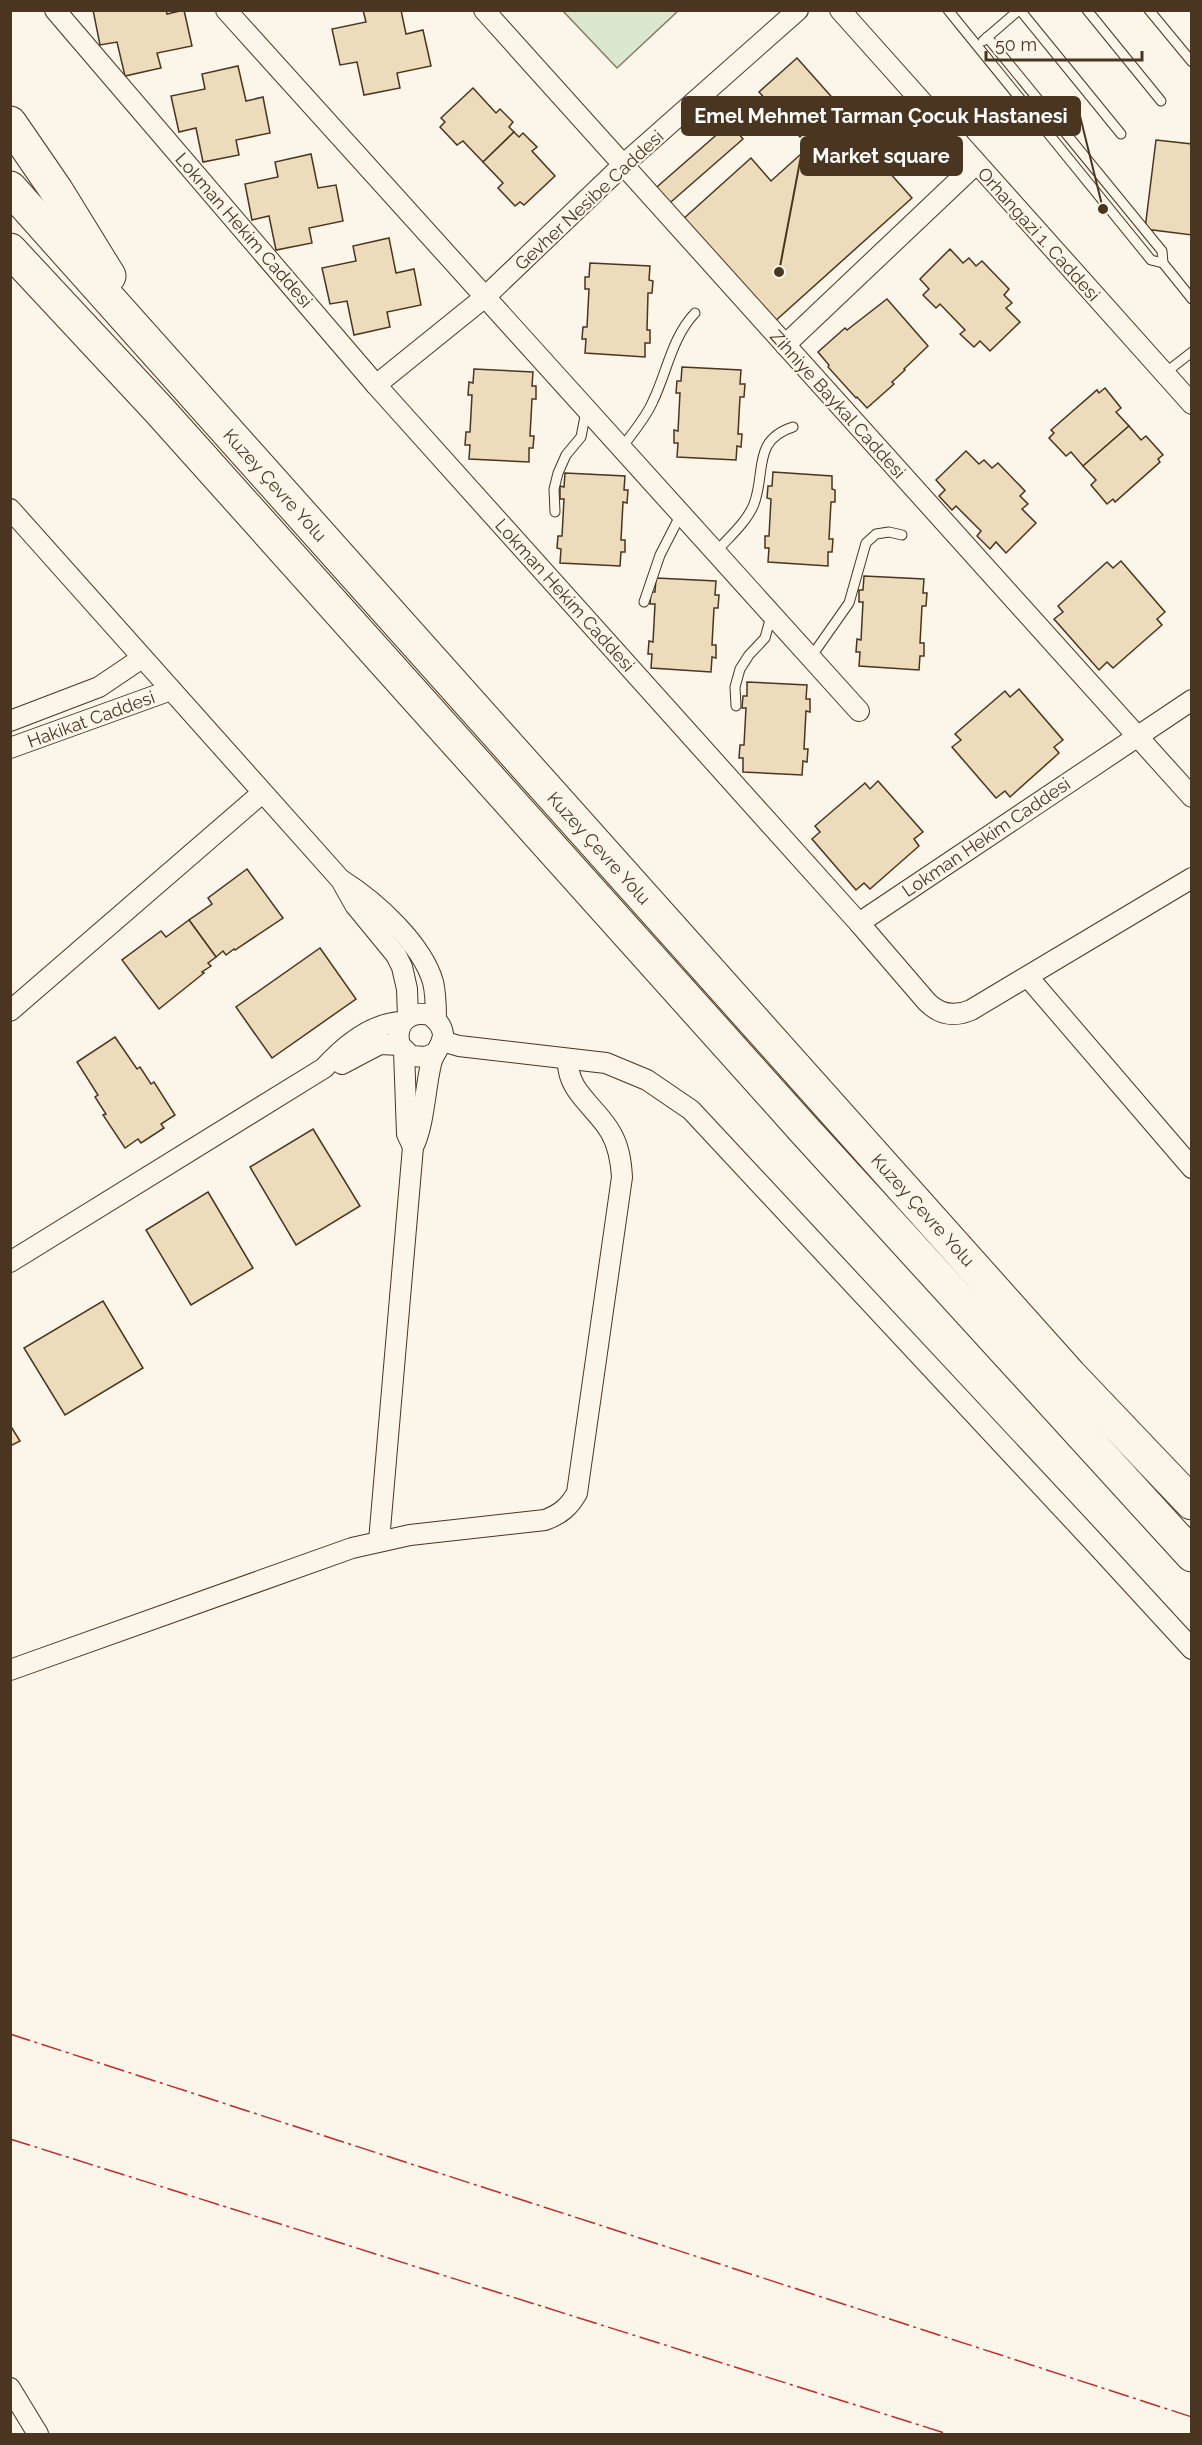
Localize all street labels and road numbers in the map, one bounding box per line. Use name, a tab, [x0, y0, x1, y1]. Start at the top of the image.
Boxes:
street label: Gevher Nesibe Caddesi	[510, 126, 668, 274]
street label: Lokman Hekim Caddesi	[171, 148, 317, 312]
street label: Orhangazi 1. Caddesi	[974, 163, 1104, 305]
street label: Zihniye Baykal Caddesi	[766, 326, 910, 482]
street label: Kuzey Çevre Yolu	[219, 424, 331, 546]
street label: Lokman Hekim Caddesi	[491, 514, 639, 676]
street label: Hakikat Caddesi	[24, 686, 158, 752]
street label: Lokman Hekim Caddesi	[898, 773, 1074, 901]
street label: Kuzey Çevre Yolu	[543, 787, 655, 909]
street label: Kuzey Çevre Yolu	[867, 1149, 979, 1271]

